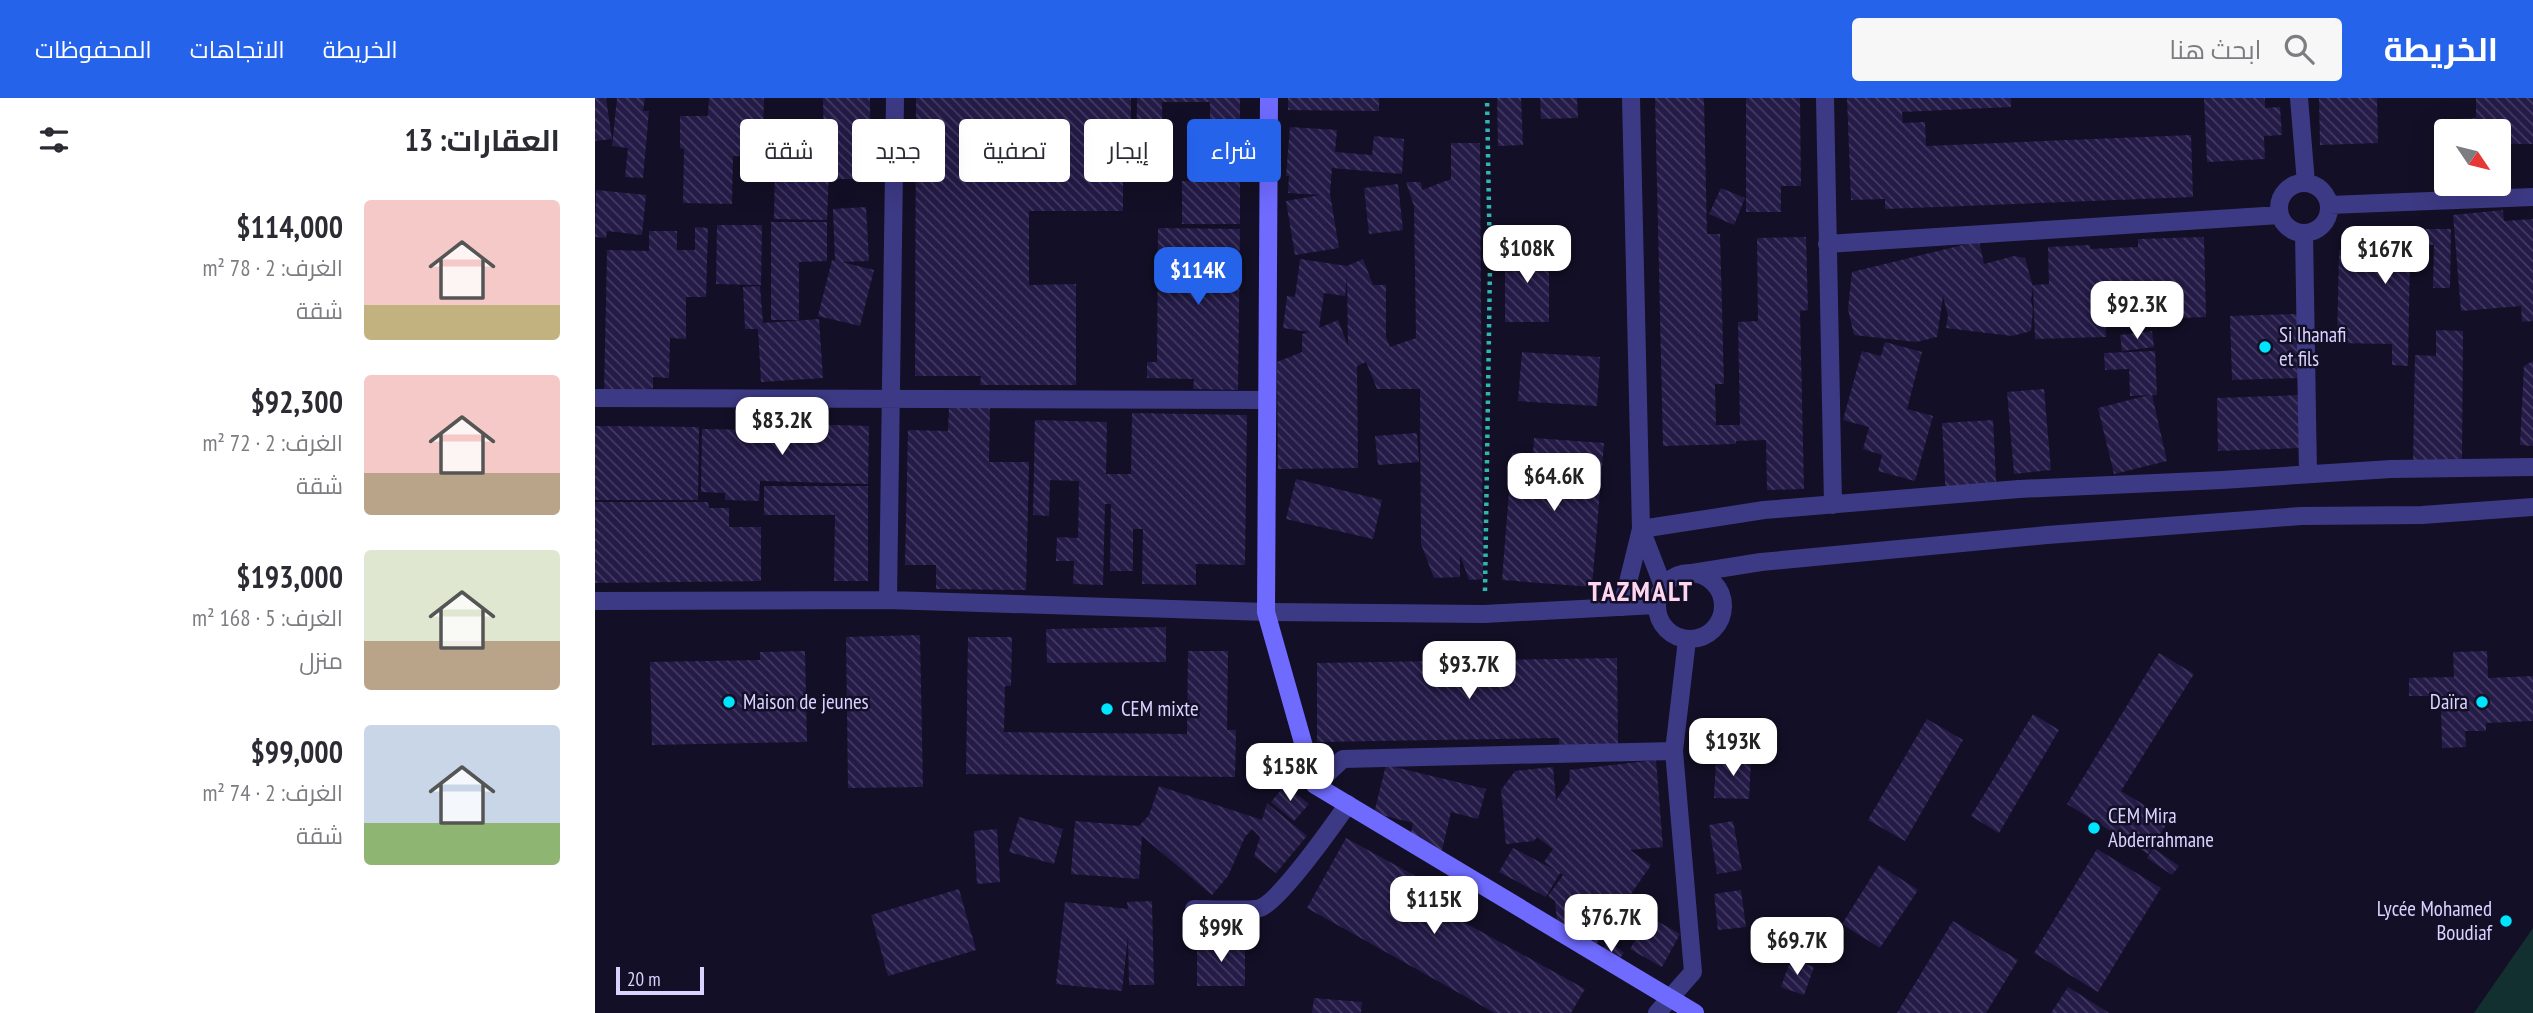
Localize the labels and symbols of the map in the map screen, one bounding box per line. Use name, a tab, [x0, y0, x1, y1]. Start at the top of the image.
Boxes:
north arrow	[2434, 119, 2511, 196]
pin: $108K	[1478, 226, 1576, 285]
pin: $167K	[2336, 226, 2434, 286]
pin: $114K	[1149, 248, 1247, 307]
pin: $92.3K	[2080, 282, 2194, 341]
place label: Si lhanafi et fils	[2279, 321, 2346, 372]
marker: Si lhanafi et fils	[2257, 339, 2273, 355]
pin: $83.2K	[725, 398, 839, 457]
pin: $64.6K	[1497, 454, 1611, 513]
district label: TAZMALT	[1588, 572, 1694, 609]
pin: $93.7K	[1412, 642, 1526, 701]
place label: Maison de jeunes	[743, 688, 869, 715]
place label: Daïra	[2430, 688, 2468, 715]
marker: Maison de jeunes	[721, 694, 737, 710]
marker: Daïra	[2474, 694, 2490, 710]
place label: CEM mixte	[1121, 695, 1199, 722]
marker: CEM mixte	[1099, 701, 1115, 717]
pin: $193K	[1684, 718, 1782, 778]
pin: $158K	[1241, 744, 1339, 803]
place label: CEM Mira Abderrahmane	[2108, 802, 2214, 853]
marker: CEM Mira Abderrahmane	[2086, 820, 2102, 836]
pin: $115K	[1385, 876, 1483, 936]
pin: $76.7K	[1554, 894, 1668, 954]
place label: Lycée Mohamed Boudiaf	[2377, 895, 2493, 946]
pin: $99K	[1180, 904, 1262, 964]
marker: Lycée Mohamed Boudiaf	[2498, 913, 2514, 929]
pin: $69.7K	[1740, 918, 1854, 977]
scale bar	[616, 964, 703, 996]

